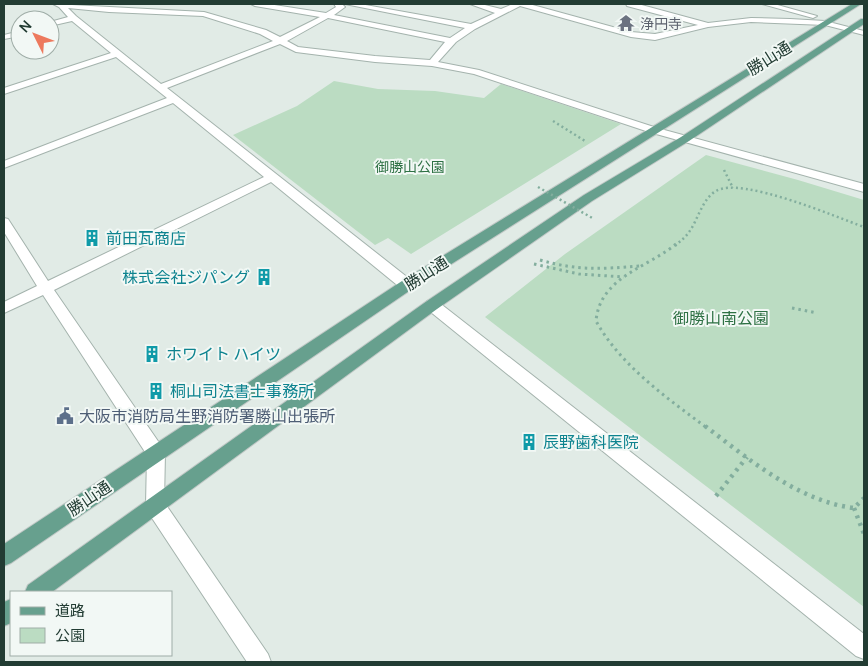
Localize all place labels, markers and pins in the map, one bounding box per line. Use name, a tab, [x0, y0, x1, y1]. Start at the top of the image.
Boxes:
temple icon: 浄円寺	[616, 13, 636, 33]
place label: 浄円寺	[640, 14, 682, 33]
place label: 前田瓦商店	[106, 227, 186, 249]
building icon: 前田瓦商店	[82, 228, 102, 248]
place label: 株式会社ジパング	[122, 266, 250, 288]
building icon: 株式会社ジパング	[254, 267, 274, 287]
place label: ホワイト ハイツ	[166, 343, 281, 365]
building icon: ホワイト ハイツ	[142, 344, 162, 364]
place label: 桐山司法書士事務所	[170, 380, 314, 402]
building icon: 桐山司法書士事務所	[146, 381, 166, 401]
place label: 大阪市消防局生野消防署勝山出張所	[79, 405, 335, 427]
public building icon: 大阪市消防局生野消防署勝山出張所	[55, 406, 75, 426]
place label: 辰野歯科医院	[543, 431, 639, 453]
building icon: 辰野歯科医院	[519, 432, 539, 452]

